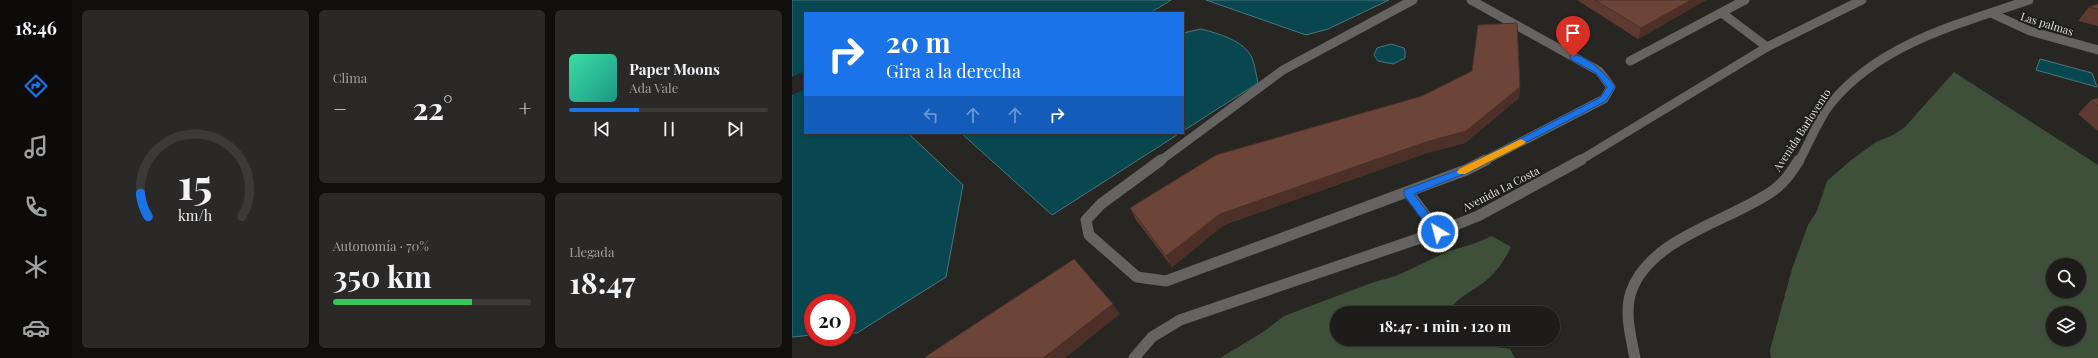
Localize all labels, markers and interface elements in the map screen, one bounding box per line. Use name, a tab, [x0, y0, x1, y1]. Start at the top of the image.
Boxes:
street label: Las palmas	[2019, 8, 2076, 39]
text: 18:46	[15, 16, 57, 40]
pin	[1556, 16, 1590, 57]
icon: arrive	[1562, 22, 1584, 44]
text: 20 m	[886, 23, 951, 60]
icon: right	[820, 28, 872, 80]
text: Paper Moons	[629, 59, 720, 79]
text: Gira a la derecha	[886, 59, 1021, 83]
text: Clima	[333, 69, 367, 86]
icon: directions	[22, 72, 50, 100]
text: Ada Vale	[629, 79, 678, 96]
street label: Avenida Barlovento	[1769, 86, 1834, 175]
text: 22°	[413, 88, 453, 128]
text: −	[333, 93, 347, 123]
text: +	[518, 93, 531, 123]
icon: left	[920, 104, 942, 126]
icon: ahead	[962, 104, 984, 126]
icon: ahead	[1004, 104, 1026, 126]
icon: right	[1046, 104, 1068, 126]
icon: previous	[591, 118, 613, 140]
icon: pause	[658, 118, 680, 140]
icon: next	[724, 118, 746, 140]
icon: music	[22, 133, 50, 161]
text: 15	[178, 155, 213, 210]
street label: Avenida La Costa	[1459, 162, 1542, 215]
icon: phone	[22, 193, 50, 221]
text: km/h	[178, 206, 213, 225]
position arrow	[1417, 211, 1459, 253]
text: Autonomía · 70%	[333, 237, 429, 254]
text: Llegada	[569, 243, 614, 260]
icon: climate	[22, 253, 50, 281]
text: 350 km	[333, 256, 432, 296]
map controls	[2046, 258, 2086, 346]
button: search	[2046, 258, 2086, 298]
text: 18:47	[569, 262, 635, 302]
speed limit sign: 20	[804, 294, 856, 346]
button: layers	[2046, 306, 2086, 346]
icon: car	[22, 314, 50, 342]
text: 18:47 · 1 min · 120 m	[1379, 316, 1511, 336]

